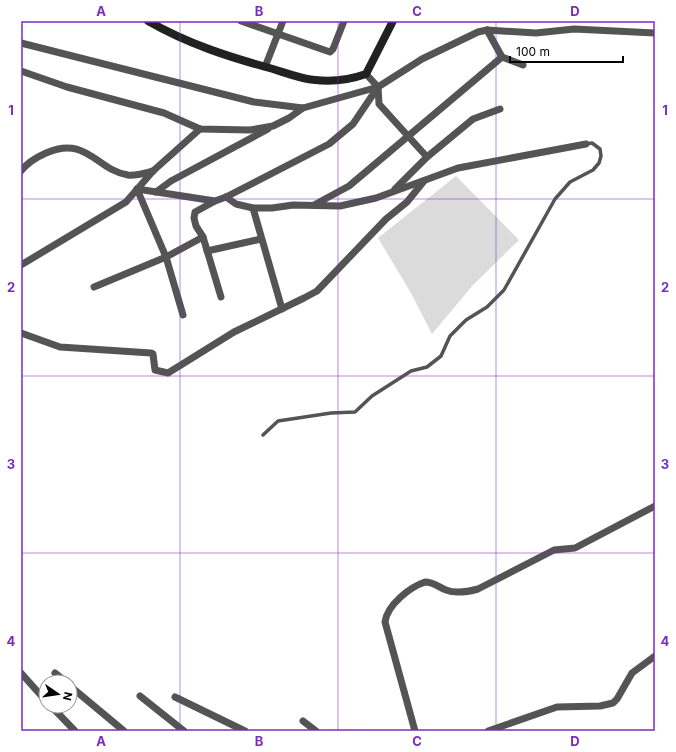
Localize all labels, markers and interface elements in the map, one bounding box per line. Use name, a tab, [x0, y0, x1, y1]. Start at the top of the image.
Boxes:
text: A	[96, 3, 106, 19]
text: B	[255, 3, 264, 19]
text: C	[412, 3, 422, 19]
text: D	[570, 3, 580, 19]
scale bar	[510, 38, 623, 64]
text: 100 m	[516, 44, 550, 59]
text: 1	[8, 102, 14, 118]
text: 1	[662, 102, 668, 118]
text: 2	[7, 279, 15, 295]
text: 2	[661, 279, 669, 295]
text: 3	[7, 456, 15, 472]
text: 3	[661, 456, 669, 472]
text: 4	[7, 633, 16, 649]
text: 4	[661, 633, 670, 649]
north arrow	[38, 674, 78, 714]
text: N	[60, 691, 76, 702]
text: A	[96, 733, 106, 749]
text: B	[255, 733, 264, 749]
text: C	[412, 733, 422, 749]
text: D	[570, 733, 580, 749]

